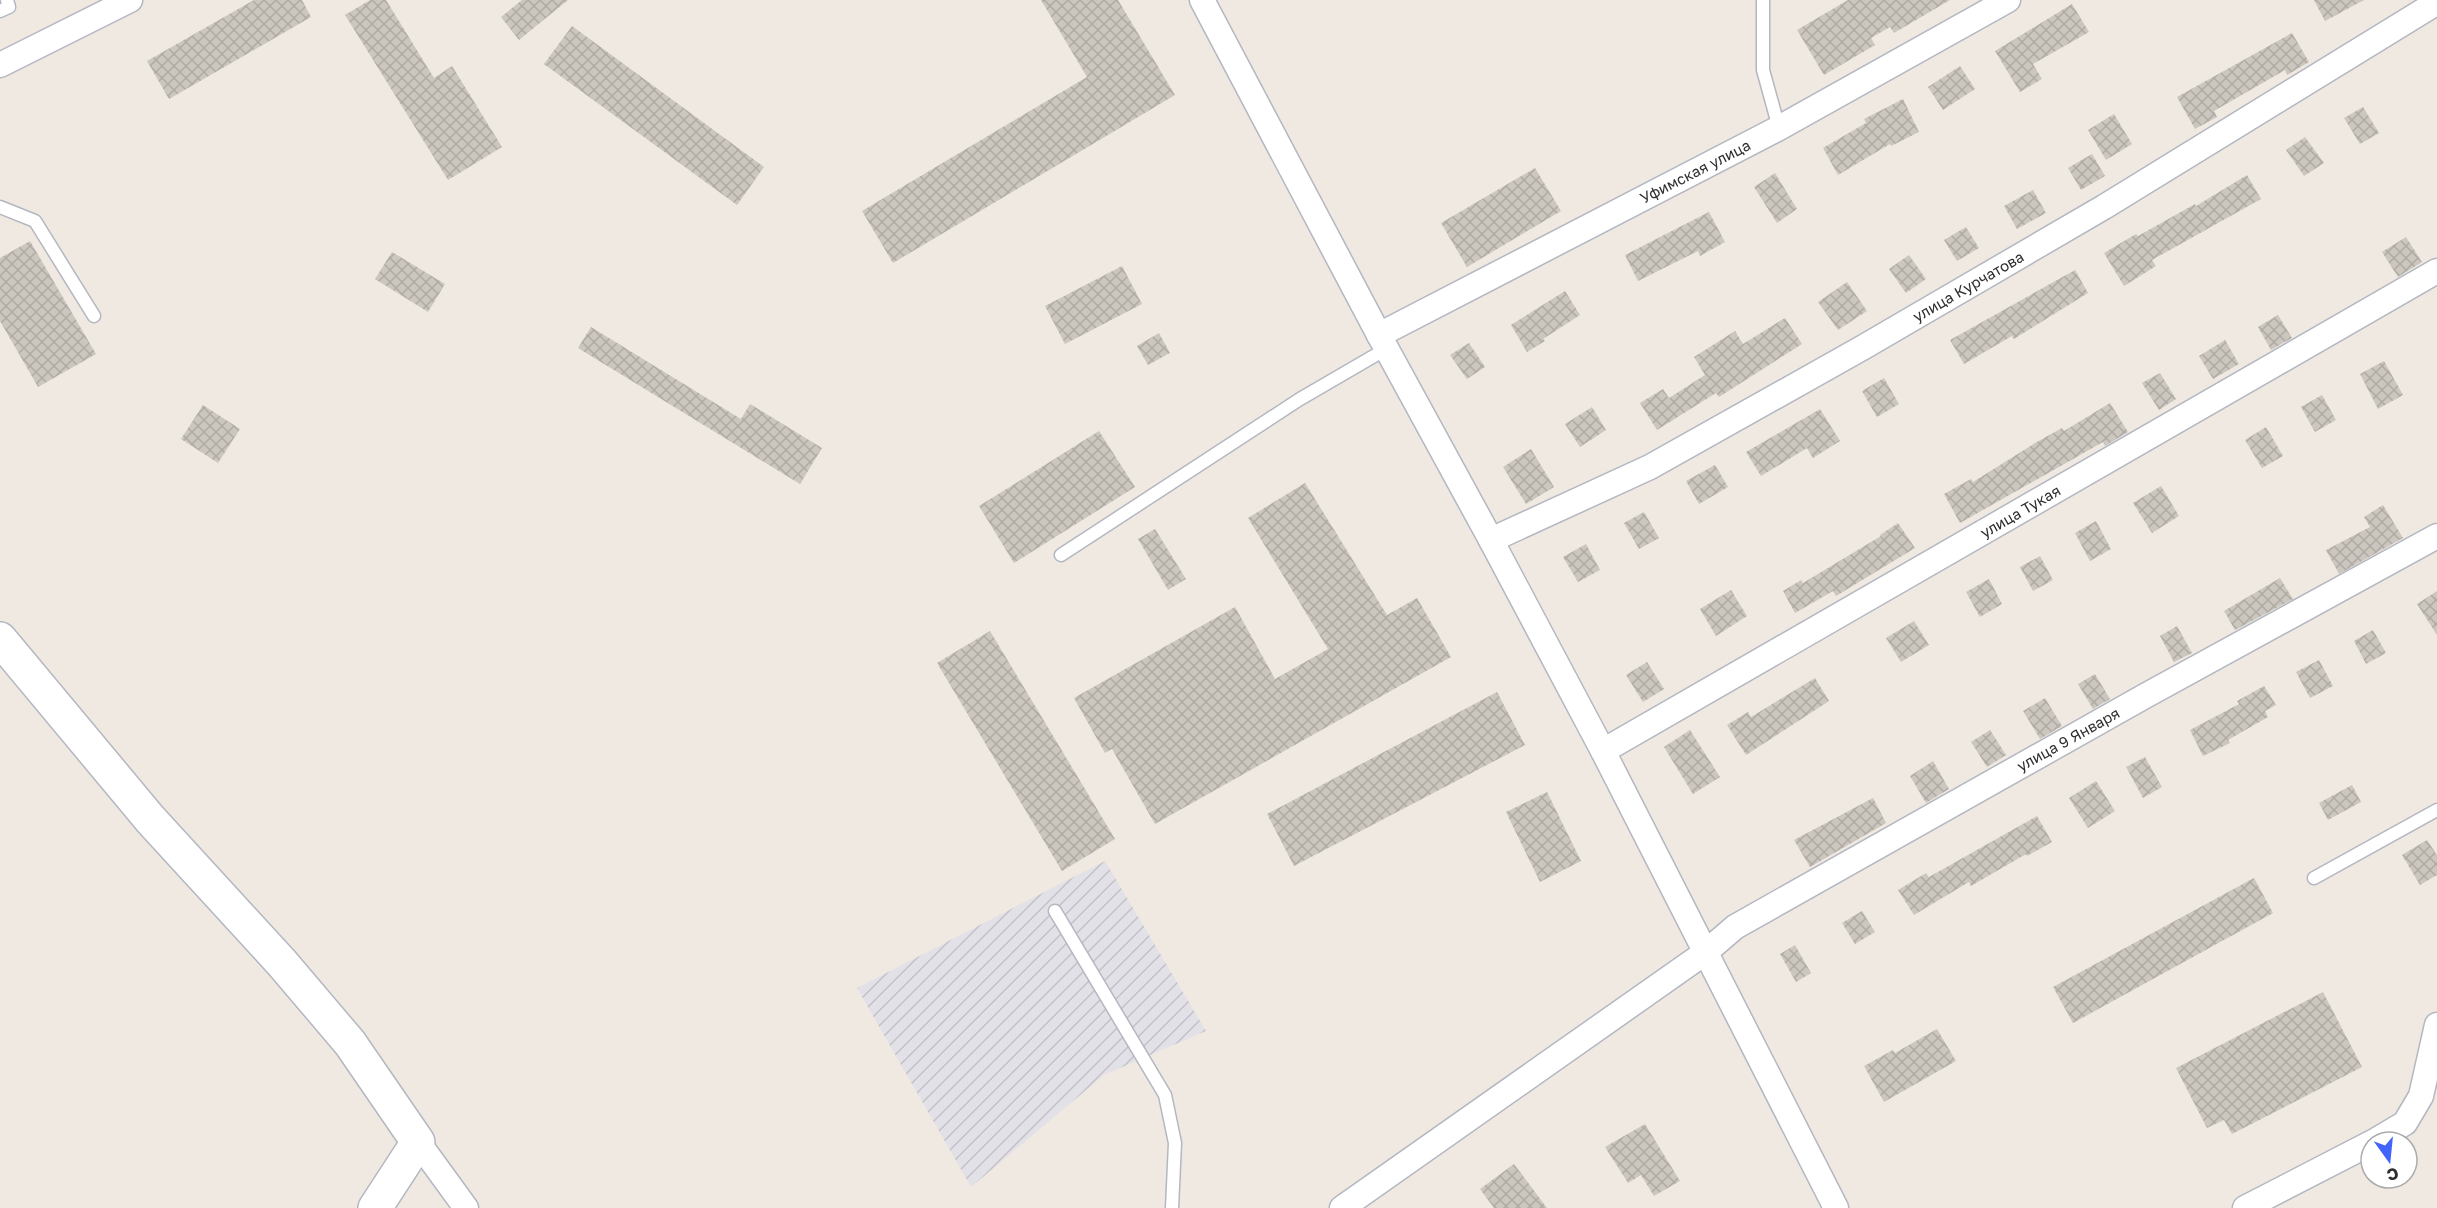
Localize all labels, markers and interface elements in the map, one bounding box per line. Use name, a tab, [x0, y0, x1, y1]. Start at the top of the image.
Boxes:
street label: Уфимская улица	[1637, 135, 1753, 207]
street label: улица Курчатова	[1909, 247, 2027, 325]
street label: улица Тукая	[1977, 481, 2063, 541]
street label: улица 9 Января	[2013, 703, 2123, 775]
north arrow	[2359, 1130, 2419, 1190]
text: С	[2385, 1163, 2401, 1186]

